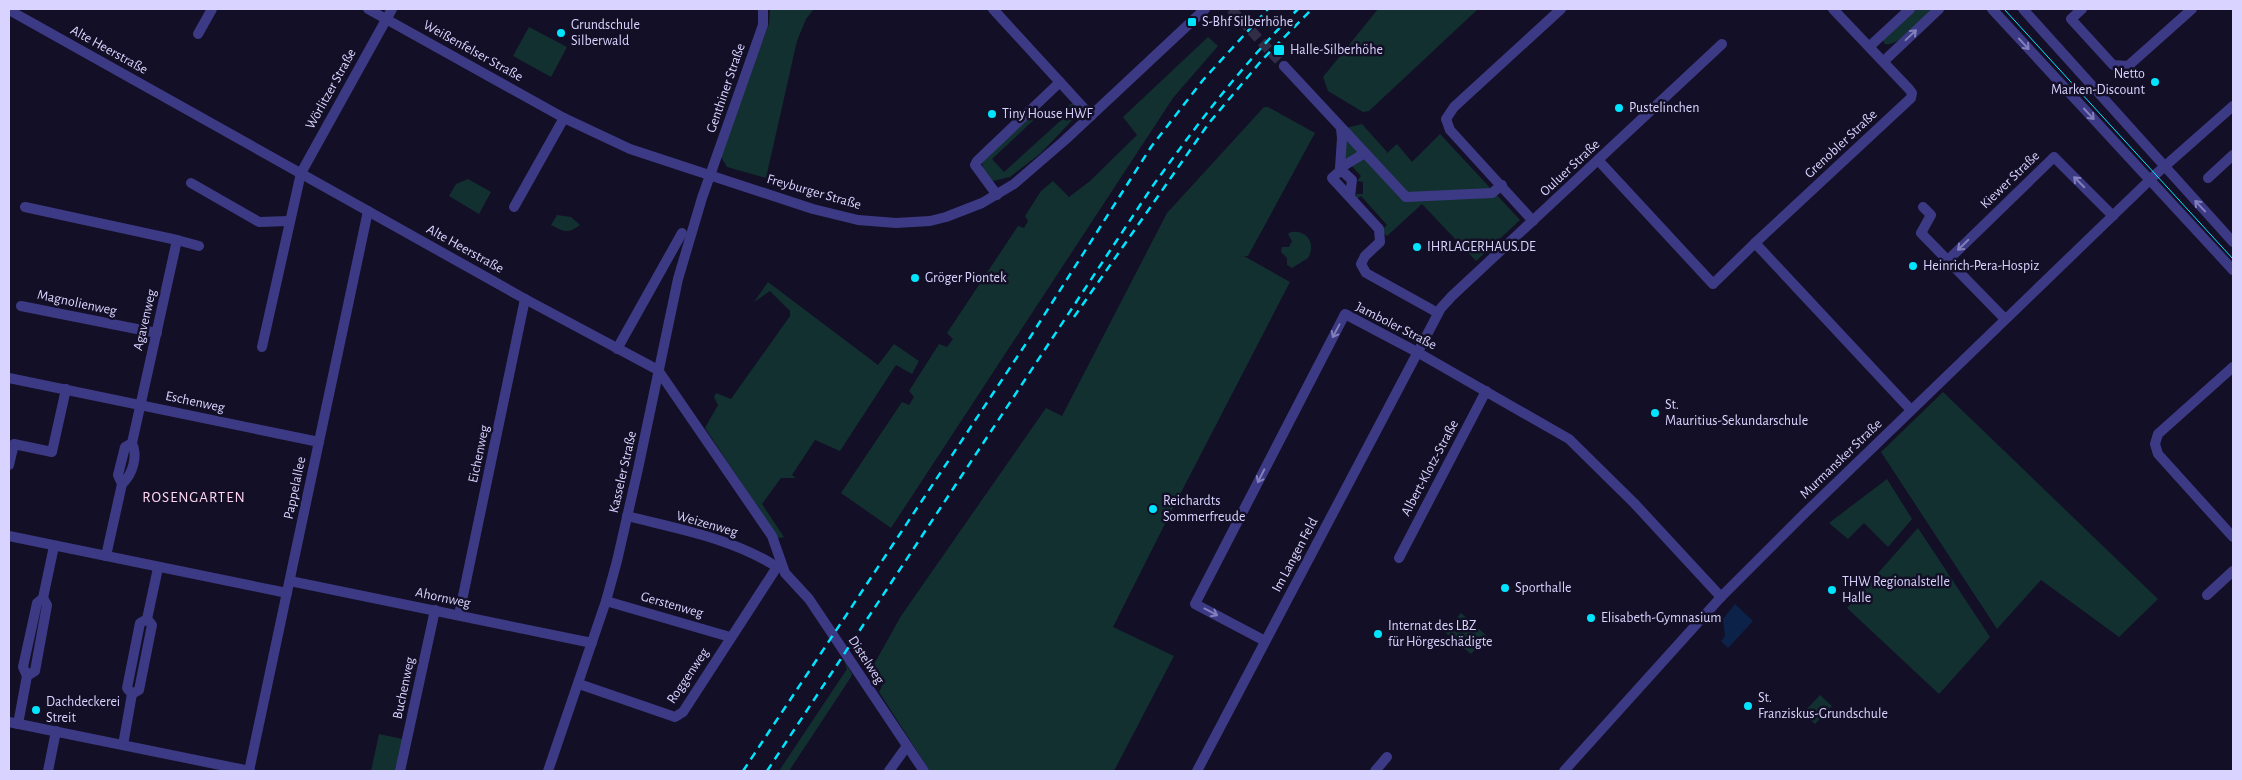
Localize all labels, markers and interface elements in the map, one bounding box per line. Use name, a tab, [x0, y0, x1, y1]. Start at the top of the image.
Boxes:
place label: S-Bhf Silberhöhe	[1202, 15, 1293, 29]
marker: S-Bhf Silberhöhe	[1186, 16, 1198, 28]
street label: Weißenfelser Straße	[421, 18, 525, 84]
place label: Grundschule Silberwald	[571, 18, 640, 48]
street label: Alte Heerstraße	[68, 23, 150, 77]
marker: Grundschule Silberwald	[555, 27, 567, 39]
one-way arrow	[1905, 29, 1918, 41]
one-way arrow	[2018, 37, 2030, 50]
street label: Genthiner Straße	[704, 41, 748, 135]
marker: Halle-Silberhöhe	[1272, 43, 1286, 57]
place label: Halle-Silberhöhe	[1290, 43, 1383, 57]
street label: Wörlitzer Straße	[303, 46, 359, 132]
place label: Netto Marken-Discount	[2051, 67, 2146, 97]
marker: Netto Marken-Discount	[2149, 76, 2161, 88]
place label: Pustelinchen	[1629, 101, 1700, 115]
marker: Pustelinchen	[1613, 102, 1625, 114]
place label: Tiny House HWF	[1002, 107, 1094, 121]
street label: Grenobler Straße	[1802, 107, 1880, 181]
one-way arrow	[2083, 107, 2095, 120]
marker: Tiny House HWF	[986, 108, 998, 120]
street label: Ouluer Straße	[1537, 137, 1603, 199]
street label: Kiewer Straße	[1978, 149, 2042, 211]
street label: Freyburger Straße	[765, 172, 863, 212]
one-way arrow	[2073, 176, 2085, 188]
one-way arrow	[2194, 199, 2206, 212]
street label: Alte Heerstraße	[424, 222, 506, 276]
one-way arrow	[1956, 239, 1969, 251]
place label: IHRLAGERHAUS.DE	[1427, 240, 1536, 254]
marker: IHRLAGERHAUS.DE	[1411, 241, 1423, 253]
place label: Heinrich-Pera-Hospiz	[1923, 259, 2039, 273]
marker: Heinrich-Pera-Hospiz	[1907, 260, 1919, 272]
place label: Gröger Piontek	[925, 271, 1007, 285]
marker: Gröger Piontek	[909, 272, 921, 284]
street label: Magnolienweg	[36, 288, 118, 318]
street label: Agavenweg	[131, 288, 159, 352]
street label: Jamboler Straße	[1353, 300, 1439, 352]
one-way arrow	[1331, 324, 1341, 339]
street label: Eschenweg	[164, 389, 226, 415]
place label: St. Mauritius-Sekundarschule	[1665, 398, 1808, 428]
marker: St. Mauritius-Sekundarschule	[1649, 407, 1661, 419]
street label: Murmansker Straße	[1797, 417, 1885, 501]
street label: Albert-Klotz-Straße	[1399, 418, 1461, 518]
street label: Eichenweg	[466, 424, 492, 484]
street label: Kasseler Straße	[607, 430, 639, 514]
street label: Pappelallee	[282, 455, 308, 521]
one-way arrow	[1256, 468, 1265, 483]
district label: ROSENGARTEN	[142, 490, 246, 505]
place label: Reichardts Sommerfreude	[1163, 494, 1245, 524]
marker: Reichardts Sommerfreude	[1147, 503, 1159, 515]
street label: Weizenweg	[675, 509, 739, 539]
street label: Im Langen Feld	[1270, 515, 1320, 595]
place label: THW Regionalstelle Halle	[1842, 575, 1950, 605]
place label: Sporthalle	[1515, 581, 1572, 595]
marker: Sporthalle	[1499, 582, 1511, 594]
marker: THW Regionalstelle Halle	[1826, 584, 1838, 596]
street label: Ahornweg	[414, 585, 472, 611]
street label: Gerstenweg	[639, 589, 705, 621]
one-way arrow	[1203, 607, 1218, 617]
place label: Elisabeth-Gymnasium	[1601, 611, 1722, 625]
marker: Elisabeth-Gymnasium	[1585, 612, 1597, 624]
place label: Internat des LBZ für Hörgeschädigte	[1388, 619, 1492, 649]
marker: Internat des LBZ für Hörgeschädigte	[1372, 628, 1384, 640]
street label: Distelweg	[845, 633, 887, 687]
street label: Roggenweg	[664, 646, 712, 706]
street label: Buchenweg	[391, 656, 417, 720]
place label: St. Franziskus-Grundschule	[1758, 691, 1888, 721]
place label: Dachdeckerei Streit	[46, 695, 120, 725]
marker: St. Franziskus-Grundschule	[1742, 700, 1754, 712]
marker: Dachdeckerei Streit	[30, 704, 42, 716]

